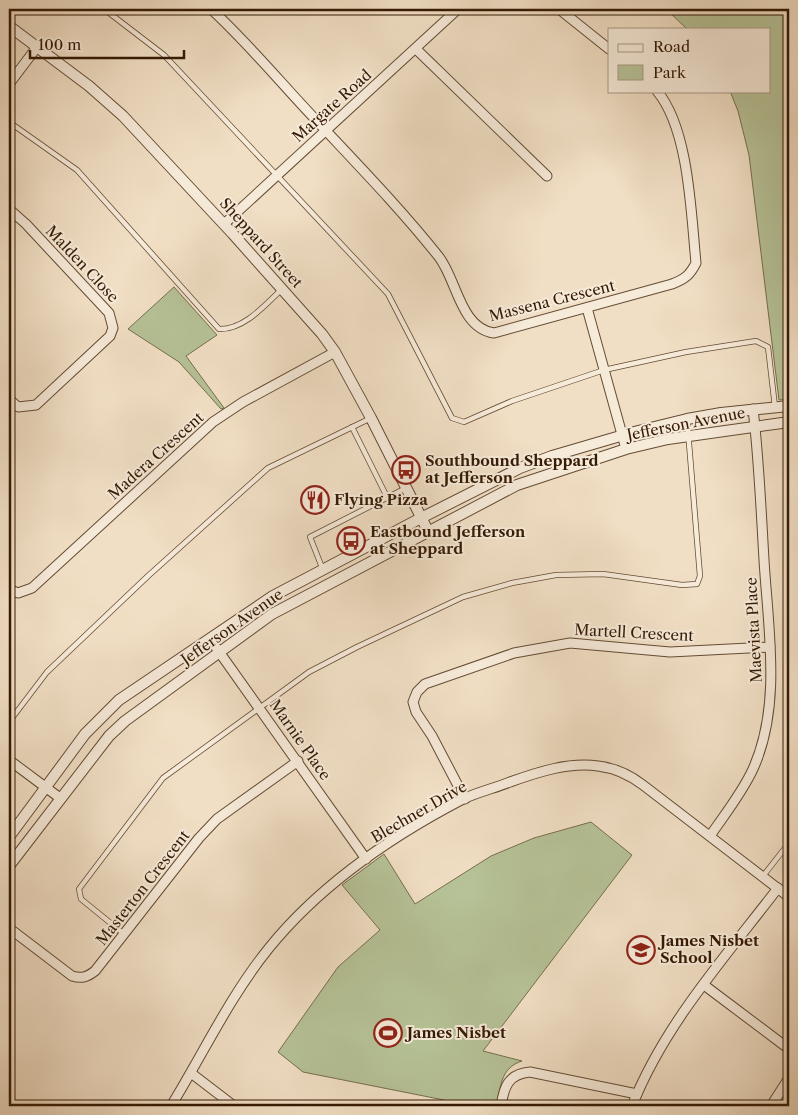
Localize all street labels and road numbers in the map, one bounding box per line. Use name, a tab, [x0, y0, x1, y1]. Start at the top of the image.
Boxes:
street label: Margate Road	[288, 65, 375, 146]
street label: Sheppard Street	[216, 194, 307, 292]
street label: Malden Close	[42, 221, 123, 306]
street label: Massena Crescent	[487, 276, 617, 325]
street label: Jefferson Avenue	[623, 403, 747, 445]
street label: Madera Crescent	[104, 407, 208, 504]
street label: Maevista Place	[741, 577, 766, 683]
street label: Jefferson Avenue	[175, 584, 286, 670]
street label: Martell Crescent	[574, 620, 695, 645]
street label: Marnie Place	[266, 696, 335, 784]
street label: Blechner Drive	[368, 777, 470, 847]
street label: Masterton Crescent	[92, 826, 194, 949]

